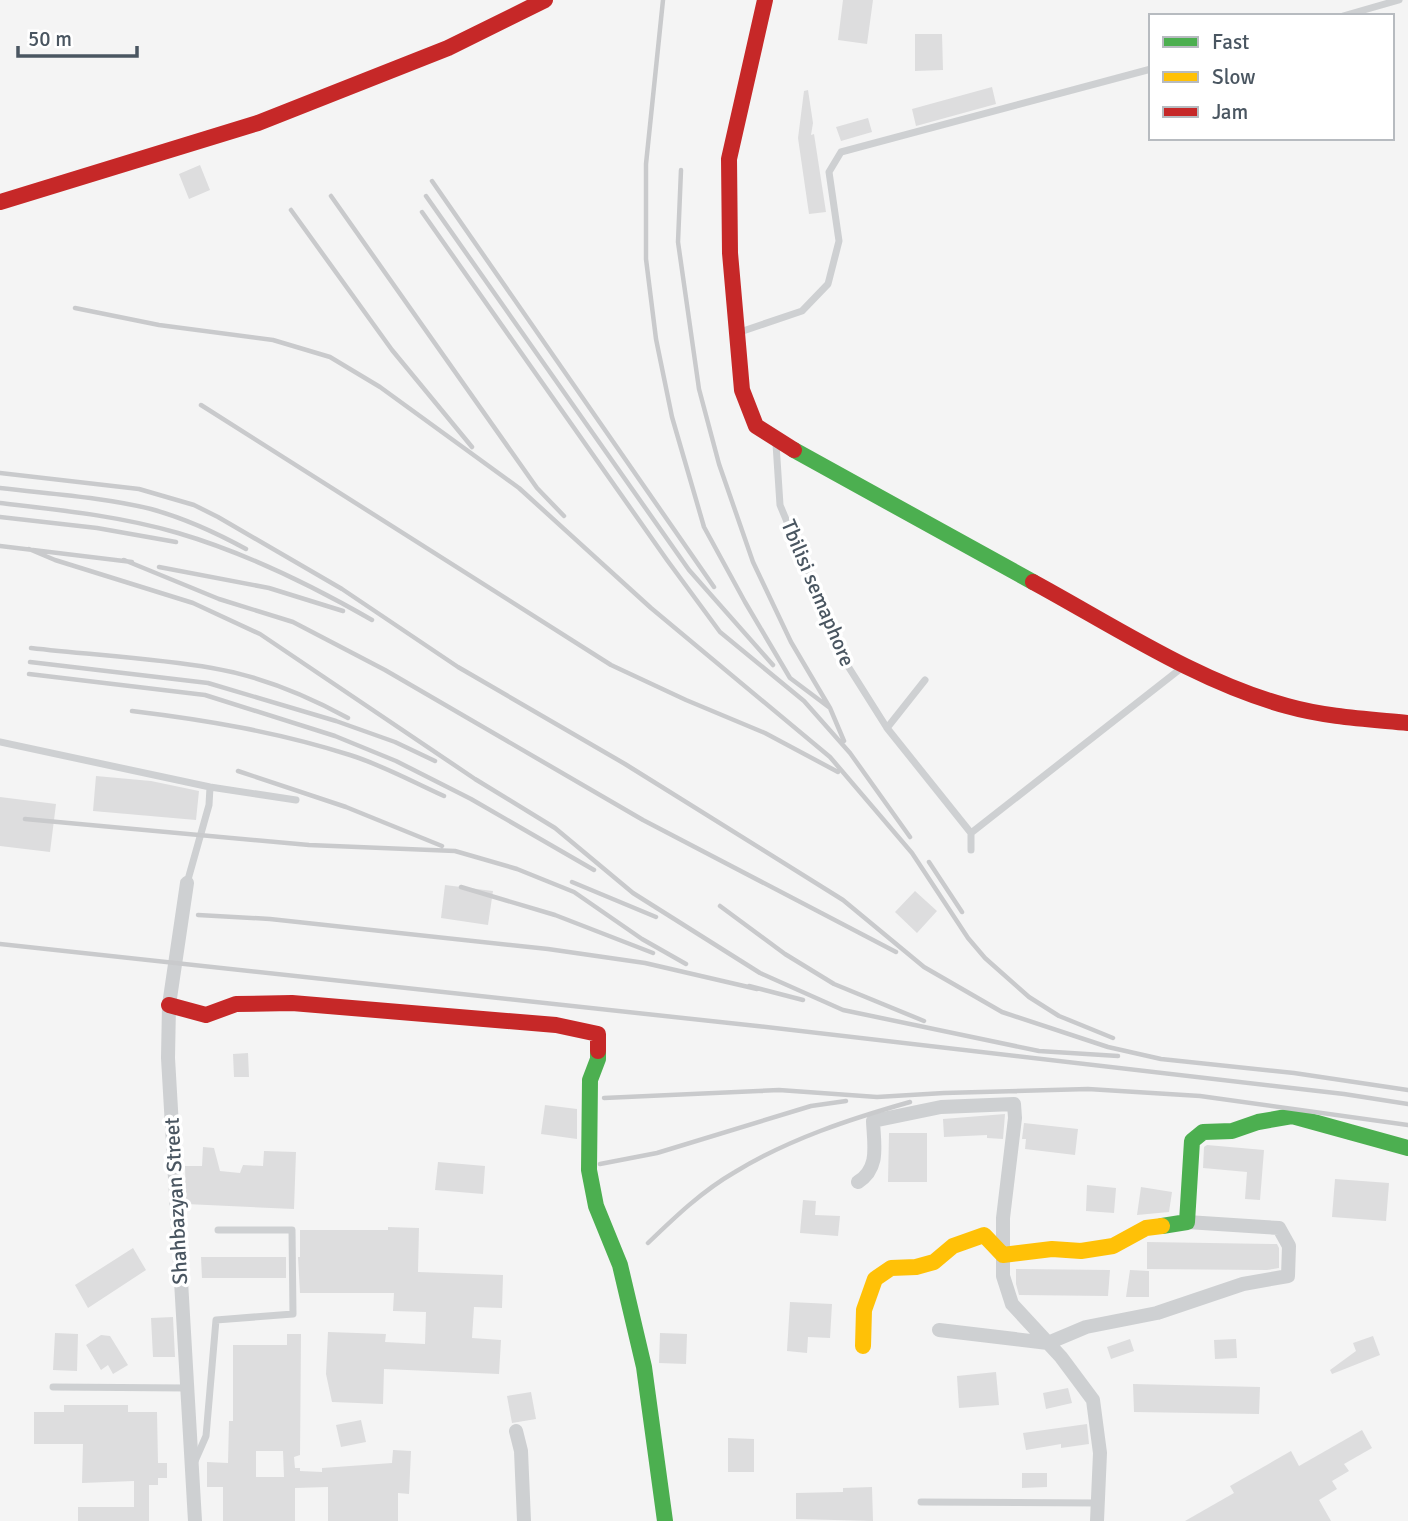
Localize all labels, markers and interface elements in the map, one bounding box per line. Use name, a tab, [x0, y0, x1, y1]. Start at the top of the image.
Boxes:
scale bar	[18, 14, 136, 58]
legend	[1149, 14, 1394, 140]
text: 50 m	[28, 26, 72, 52]
text: Fast	[1212, 29, 1249, 55]
text: Slow	[1212, 64, 1256, 90]
text: Jam	[1212, 99, 1248, 125]
street label: Tbilisi semaphore	[775, 516, 861, 670]
street label: Shahbazyan Street	[159, 1117, 193, 1285]

